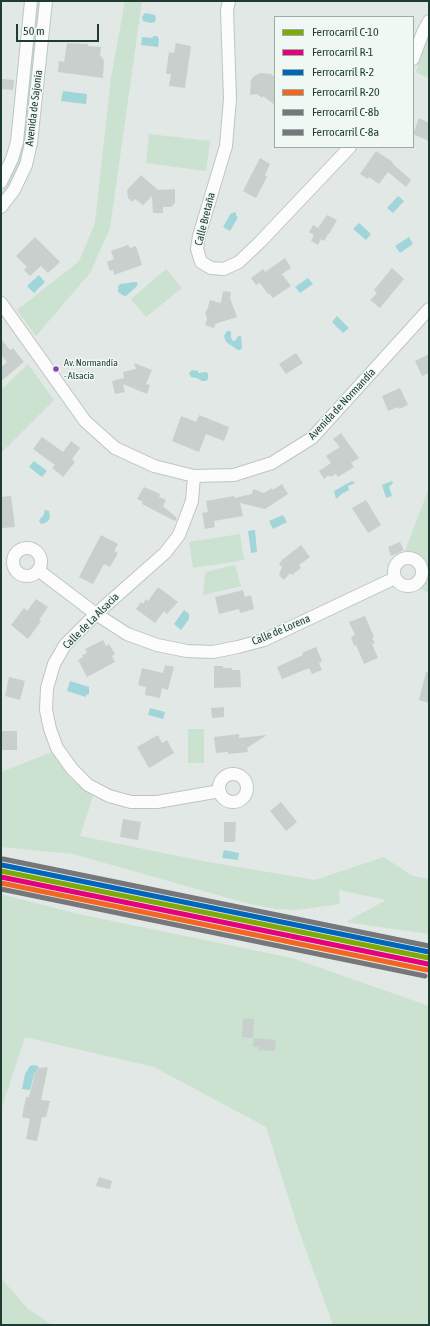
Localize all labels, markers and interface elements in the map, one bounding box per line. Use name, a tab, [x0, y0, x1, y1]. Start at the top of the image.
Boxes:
scale bar	[18, 16, 101, 42]
legend	[274, 16, 414, 148]
text: 50 m	[23, 24, 45, 38]
text: Ferrocarril C-10	[312, 25, 379, 39]
text: Ferrocarril R-1	[312, 45, 374, 59]
text: Ferrocarril R-2	[312, 65, 374, 79]
street label: Avenida de Sajonia	[23, 69, 45, 147]
text: Ferrocarril R-20	[312, 85, 380, 99]
text: Ferrocarril C-8b	[312, 105, 379, 119]
text: Ferrocarril C-8a	[312, 125, 379, 139]
street label: Calle Bretaña	[192, 191, 218, 247]
place label: Av. Normandía - Alsacia	[64, 357, 118, 380]
marker: Av. Normandía - Alsacia	[51, 364, 61, 374]
street label: Avenida de Normandía	[306, 366, 378, 442]
street label: Calle de La Alsacia	[60, 590, 122, 652]
street label: Calle de Lorena	[250, 612, 312, 648]

